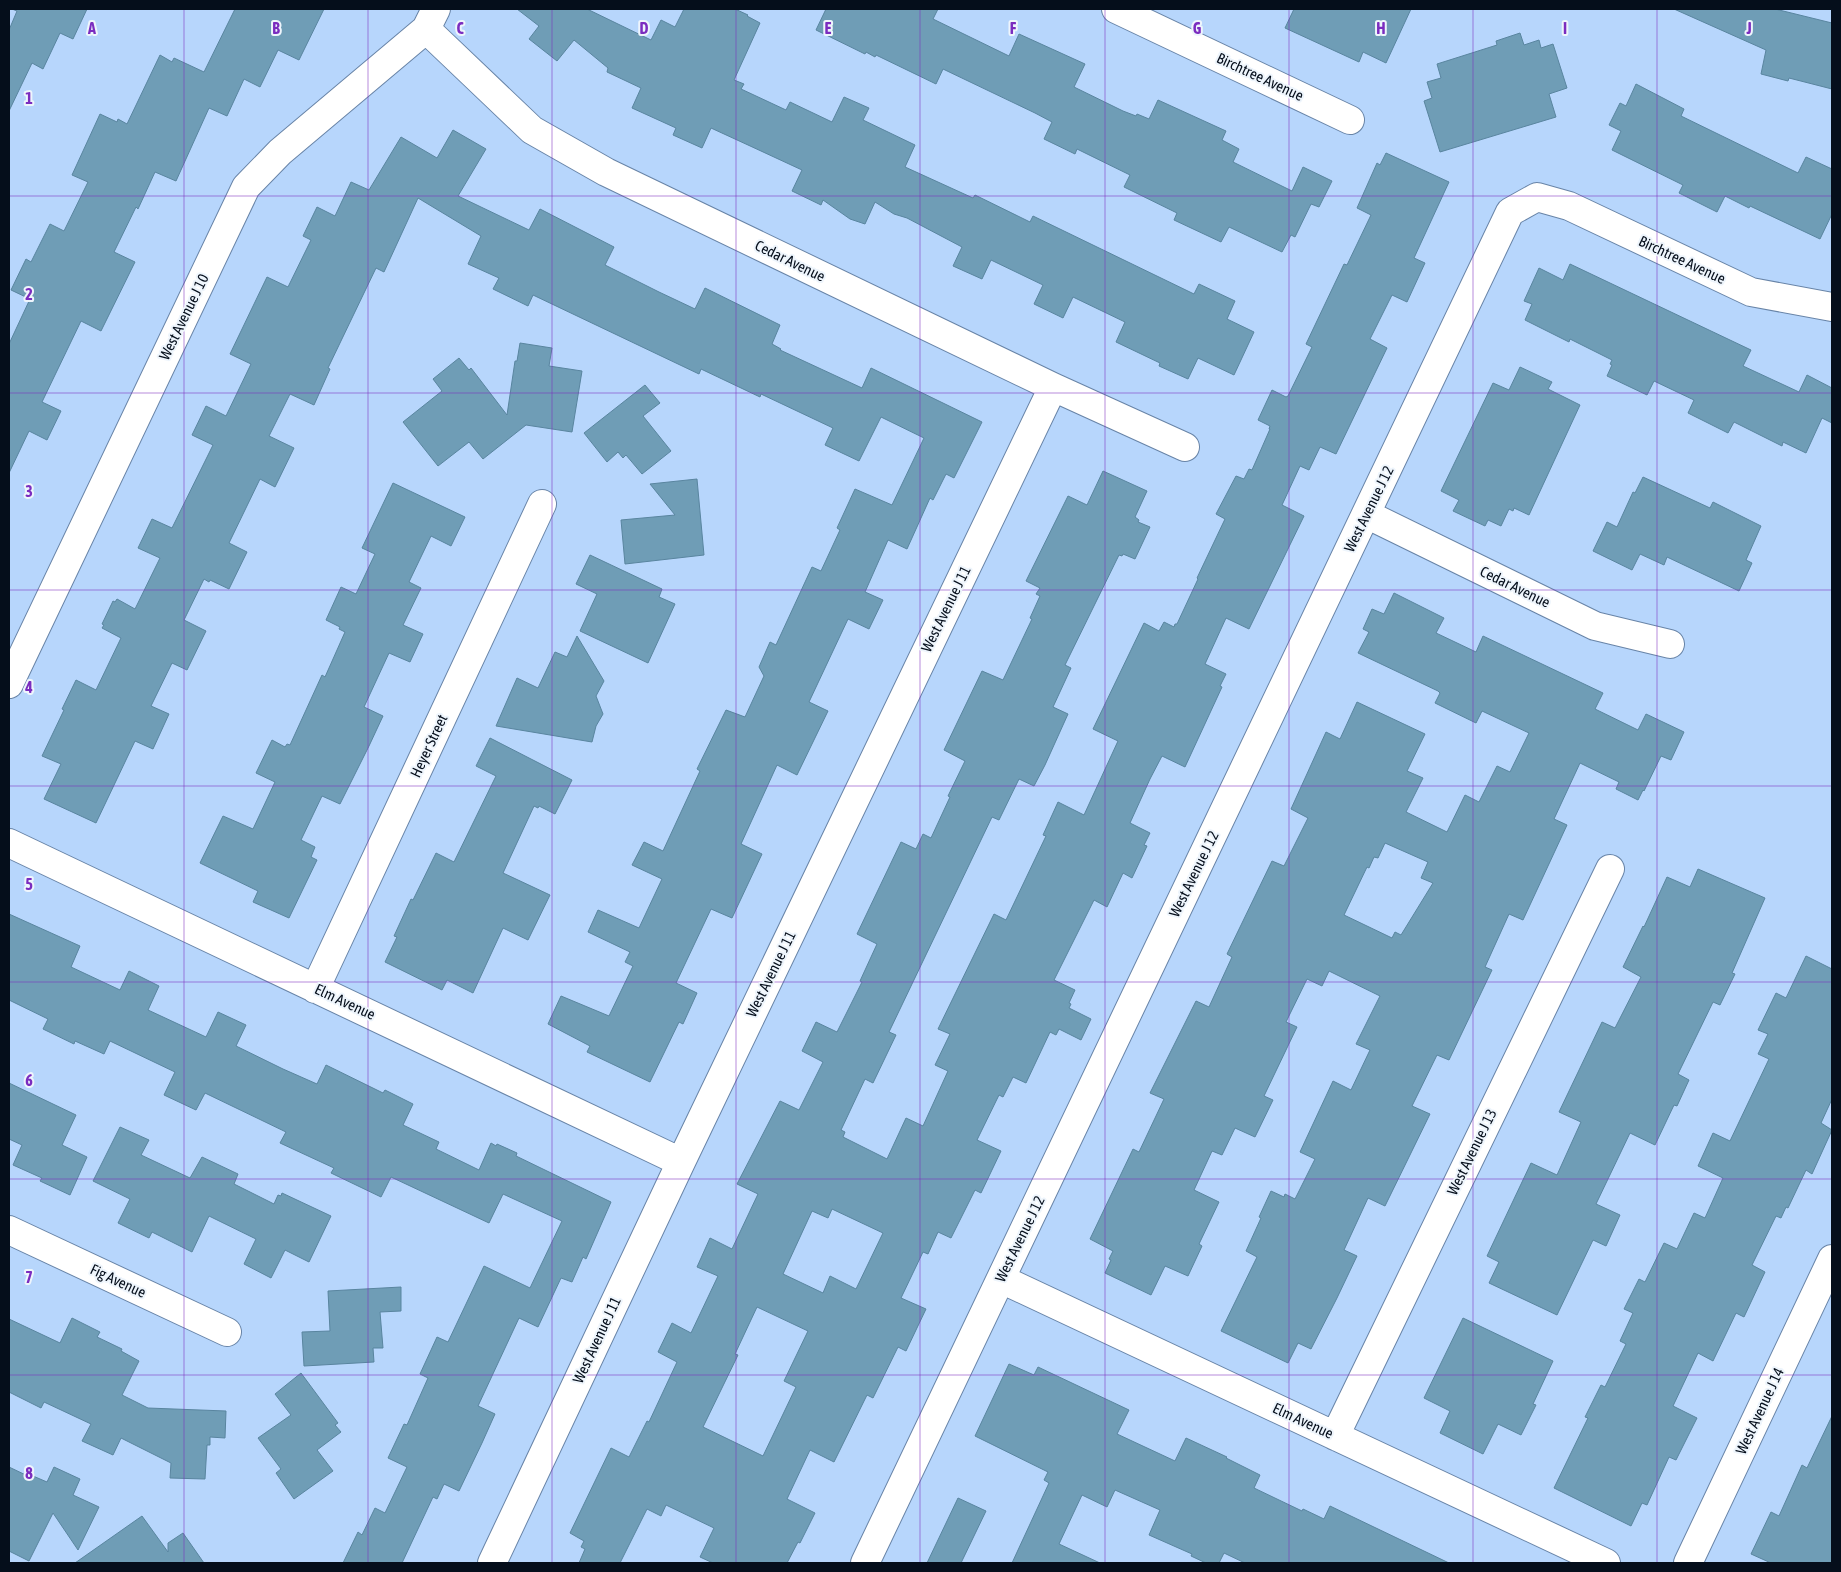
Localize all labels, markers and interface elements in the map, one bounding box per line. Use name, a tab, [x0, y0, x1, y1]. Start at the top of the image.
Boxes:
text: A	[87, 19, 96, 37]
text: B	[272, 19, 280, 37]
text: C	[456, 19, 464, 37]
text: D	[640, 19, 649, 37]
text: E	[825, 19, 832, 37]
text: F	[1010, 19, 1017, 37]
text: G	[1193, 19, 1202, 37]
text: H	[1376, 19, 1386, 37]
text: I	[1563, 19, 1567, 37]
text: J	[1745, 19, 1752, 37]
street label: Birchtree Avenue	[1214, 49, 1306, 104]
text: 1	[25, 89, 33, 107]
street label: Birchtree Avenue	[1636, 232, 1728, 287]
street label: Cedar Avenue	[753, 236, 828, 285]
street label: West Avenue J 10	[155, 271, 212, 362]
text: 2	[25, 285, 33, 303]
street label: West Avenue J 12	[1340, 463, 1397, 554]
text: 3	[25, 482, 33, 500]
street label: Cedar Avenue	[1478, 562, 1553, 611]
street label: West Avenue J 11	[917, 563, 974, 654]
text: 4	[24, 678, 33, 696]
street label: Heyer Street	[407, 712, 451, 780]
street label: West Avenue J 12	[1165, 828, 1222, 919]
text: 5	[25, 875, 33, 893]
street label: West Avenue J 11	[742, 928, 799, 1019]
street label: Elm Avenue	[312, 980, 378, 1023]
text: 6	[25, 1071, 33, 1089]
street label: West Avenue J 13	[1443, 1106, 1500, 1197]
street label: West Avenue J 12	[991, 1193, 1048, 1284]
street label: Fig Avenue	[88, 1260, 149, 1301]
text: 7	[25, 1268, 33, 1286]
street label: West Avenue J 11	[569, 1294, 624, 1386]
street label: West Avenue J 14	[1732, 1365, 1787, 1457]
street label: Elm Avenue	[1270, 1399, 1336, 1442]
text: 8	[25, 1464, 33, 1482]

